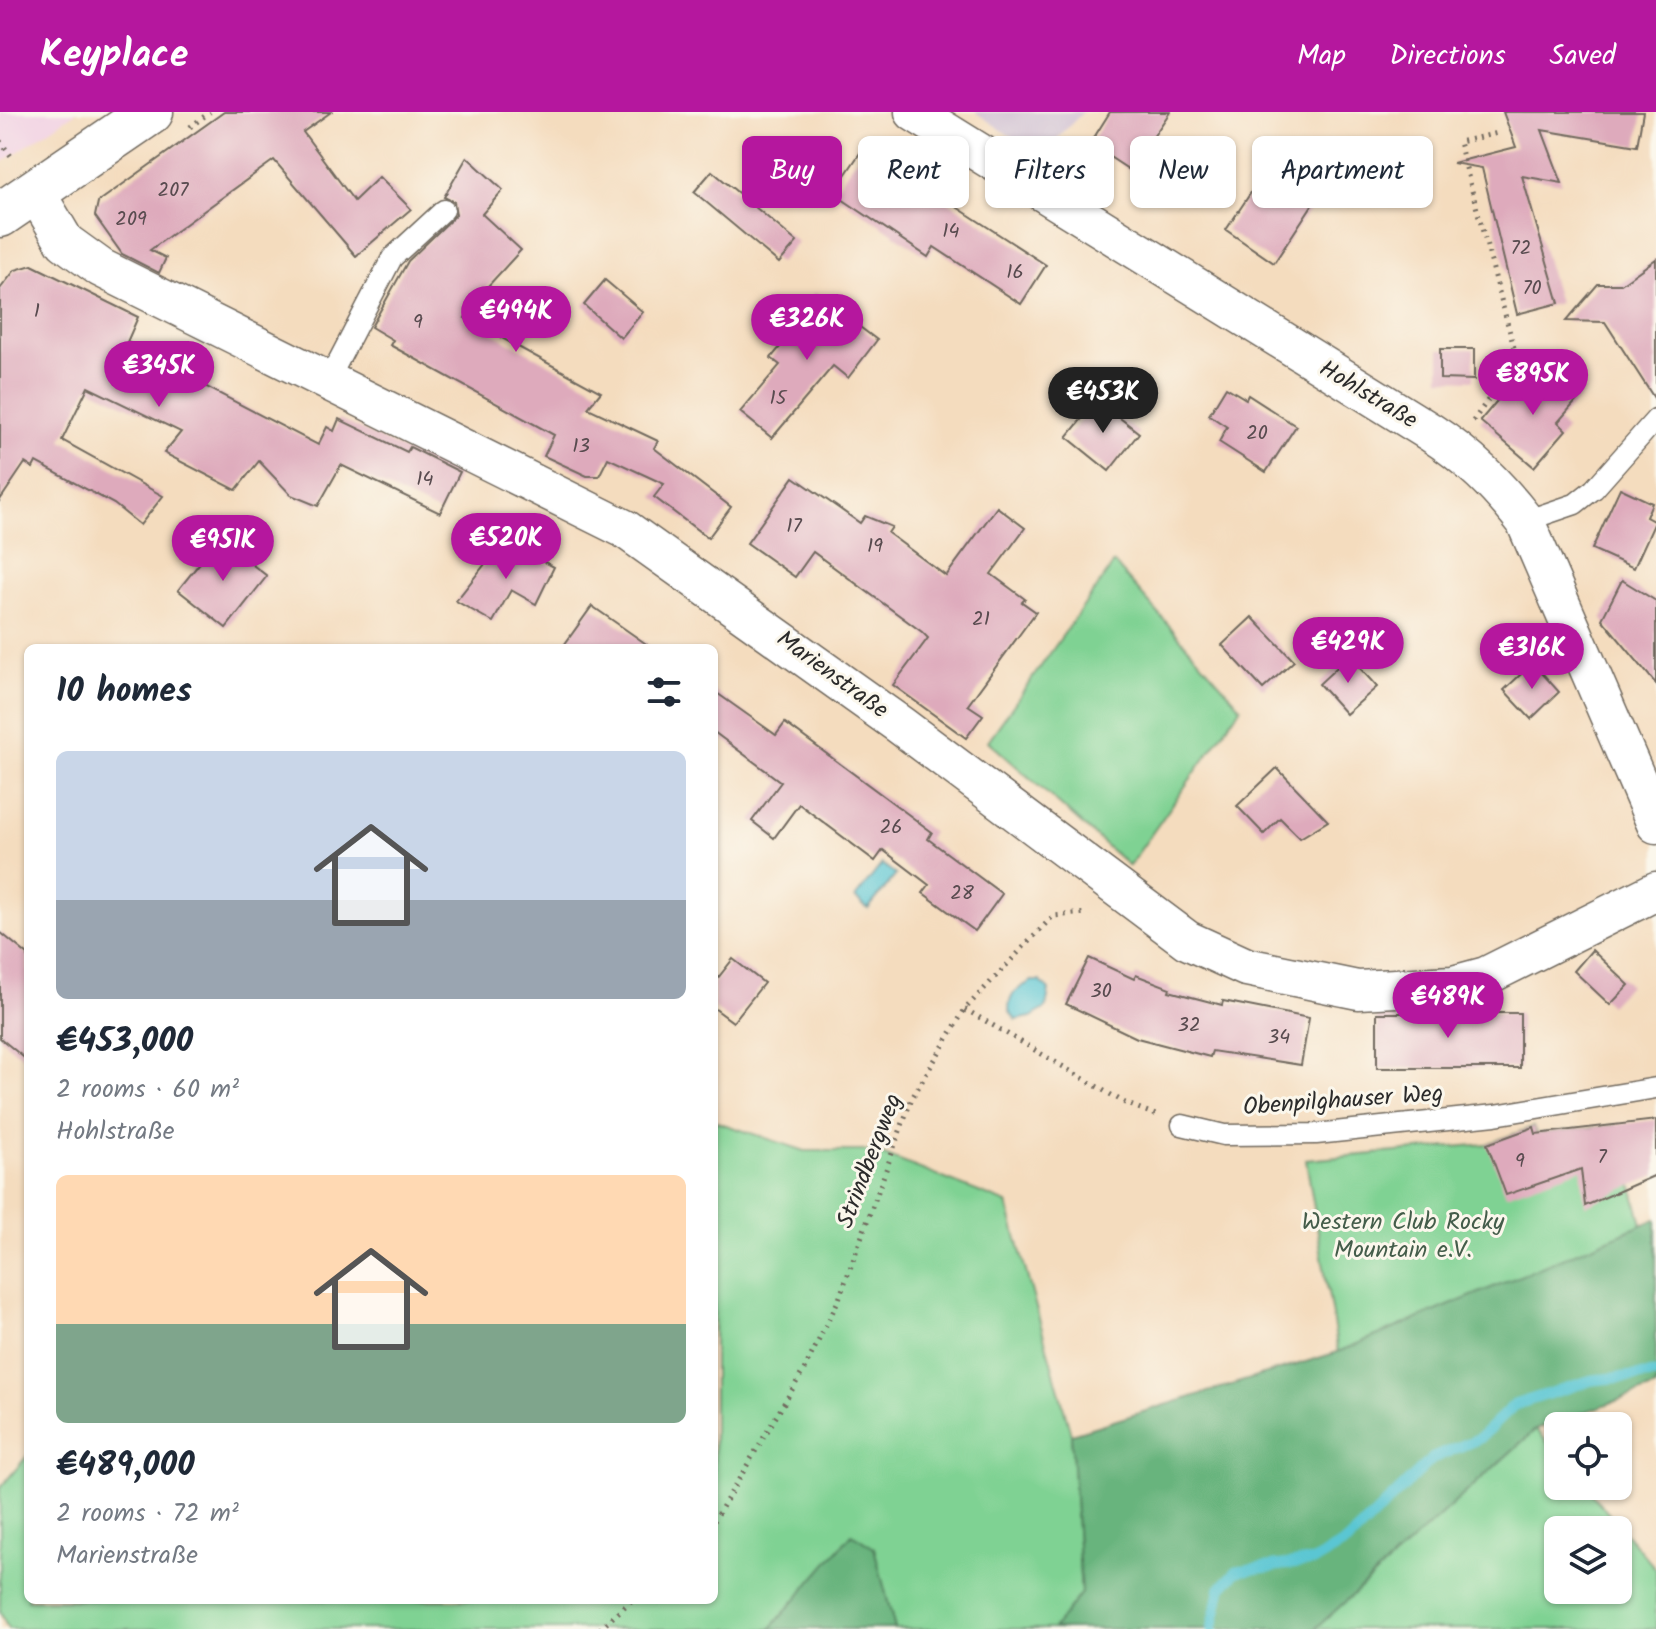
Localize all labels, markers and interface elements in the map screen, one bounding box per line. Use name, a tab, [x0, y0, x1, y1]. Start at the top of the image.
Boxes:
text: Keyplace	[40, 26, 188, 86]
text: Map	[1297, 34, 1346, 79]
text: Directions	[1390, 34, 1506, 79]
text: Saved	[1550, 34, 1616, 79]
chip: Buy	[742, 136, 842, 208]
chip: Rent	[858, 136, 969, 208]
chip: Filters	[985, 136, 1114, 208]
chip: New	[1130, 136, 1236, 208]
chip: Apartment	[1252, 136, 1433, 208]
house number: 207	[158, 175, 189, 207]
house number: 209	[115, 204, 147, 236]
house number: 14	[942, 216, 960, 248]
house number: 72	[1511, 233, 1531, 265]
house number: 16	[1006, 257, 1024, 289]
house number: 70	[1522, 273, 1542, 305]
pin: €494K	[460, 286, 572, 354]
text: €494K	[479, 291, 553, 333]
pin: €326K	[751, 294, 863, 362]
house number: 1	[34, 296, 40, 328]
text: €326K	[769, 299, 845, 341]
house number: 9	[413, 307, 423, 339]
pin: €345K	[103, 341, 215, 409]
text: €345K	[122, 346, 196, 388]
pin: €895K	[1477, 349, 1589, 417]
street label: Hohlstraße	[1311, 350, 1425, 440]
text: €895K	[1496, 354, 1570, 396]
pin: €453K	[1047, 367, 1159, 435]
text: €453K	[1066, 372, 1140, 414]
house number: 15	[769, 383, 788, 415]
house number: 20	[1246, 418, 1268, 450]
house number: 13	[572, 431, 590, 463]
house number: 14	[416, 464, 434, 496]
house number: 17	[786, 511, 803, 543]
pin: €520K	[450, 513, 562, 581]
pin: €951K	[167, 515, 279, 583]
text: €520K	[469, 518, 543, 560]
text: €951K	[190, 520, 256, 562]
house number: 19	[867, 531, 883, 563]
house number: 21	[972, 604, 990, 636]
pin: €429K	[1292, 617, 1404, 685]
street label: Marienstraße	[768, 621, 897, 729]
text: €429K	[1311, 622, 1385, 664]
pin: €316K	[1476, 623, 1588, 691]
text: €316K	[1498, 628, 1566, 670]
text: 10 homes	[56, 665, 192, 719]
icon: filters	[642, 670, 686, 714]
icon: home	[299, 803, 443, 947]
house number: 26	[880, 812, 902, 844]
house number: 28	[950, 878, 975, 910]
pin: €489K	[1392, 972, 1504, 1040]
house number: 30	[1090, 976, 1112, 1008]
text: €489K	[1411, 977, 1485, 1019]
house number: 32	[1177, 1010, 1201, 1042]
text: €453,000	[56, 1015, 193, 1069]
house number: 34	[1268, 1022, 1290, 1054]
text: 2 rooms · 60 m²	[56, 1069, 239, 1111]
street label: Obenpilghauser Weg	[1242, 1075, 1444, 1127]
street label: Strindbergweg	[826, 1088, 914, 1234]
text: Hohlstraße	[56, 1111, 174, 1153]
house number: 7	[1597, 1142, 1607, 1174]
house number: 9	[1515, 1146, 1525, 1178]
park label: Western Club Rocky Mountain e.V.	[1302, 1203, 1505, 1270]
icon: home	[299, 1227, 443, 1371]
map controls	[1544, 1412, 1632, 1604]
button: locate	[1544, 1412, 1632, 1500]
text: €489,000	[56, 1439, 195, 1493]
text: 2 rooms · 72 m²	[56, 1493, 239, 1535]
button: layers	[1544, 1516, 1632, 1604]
text: Marienstraße	[56, 1535, 198, 1577]

